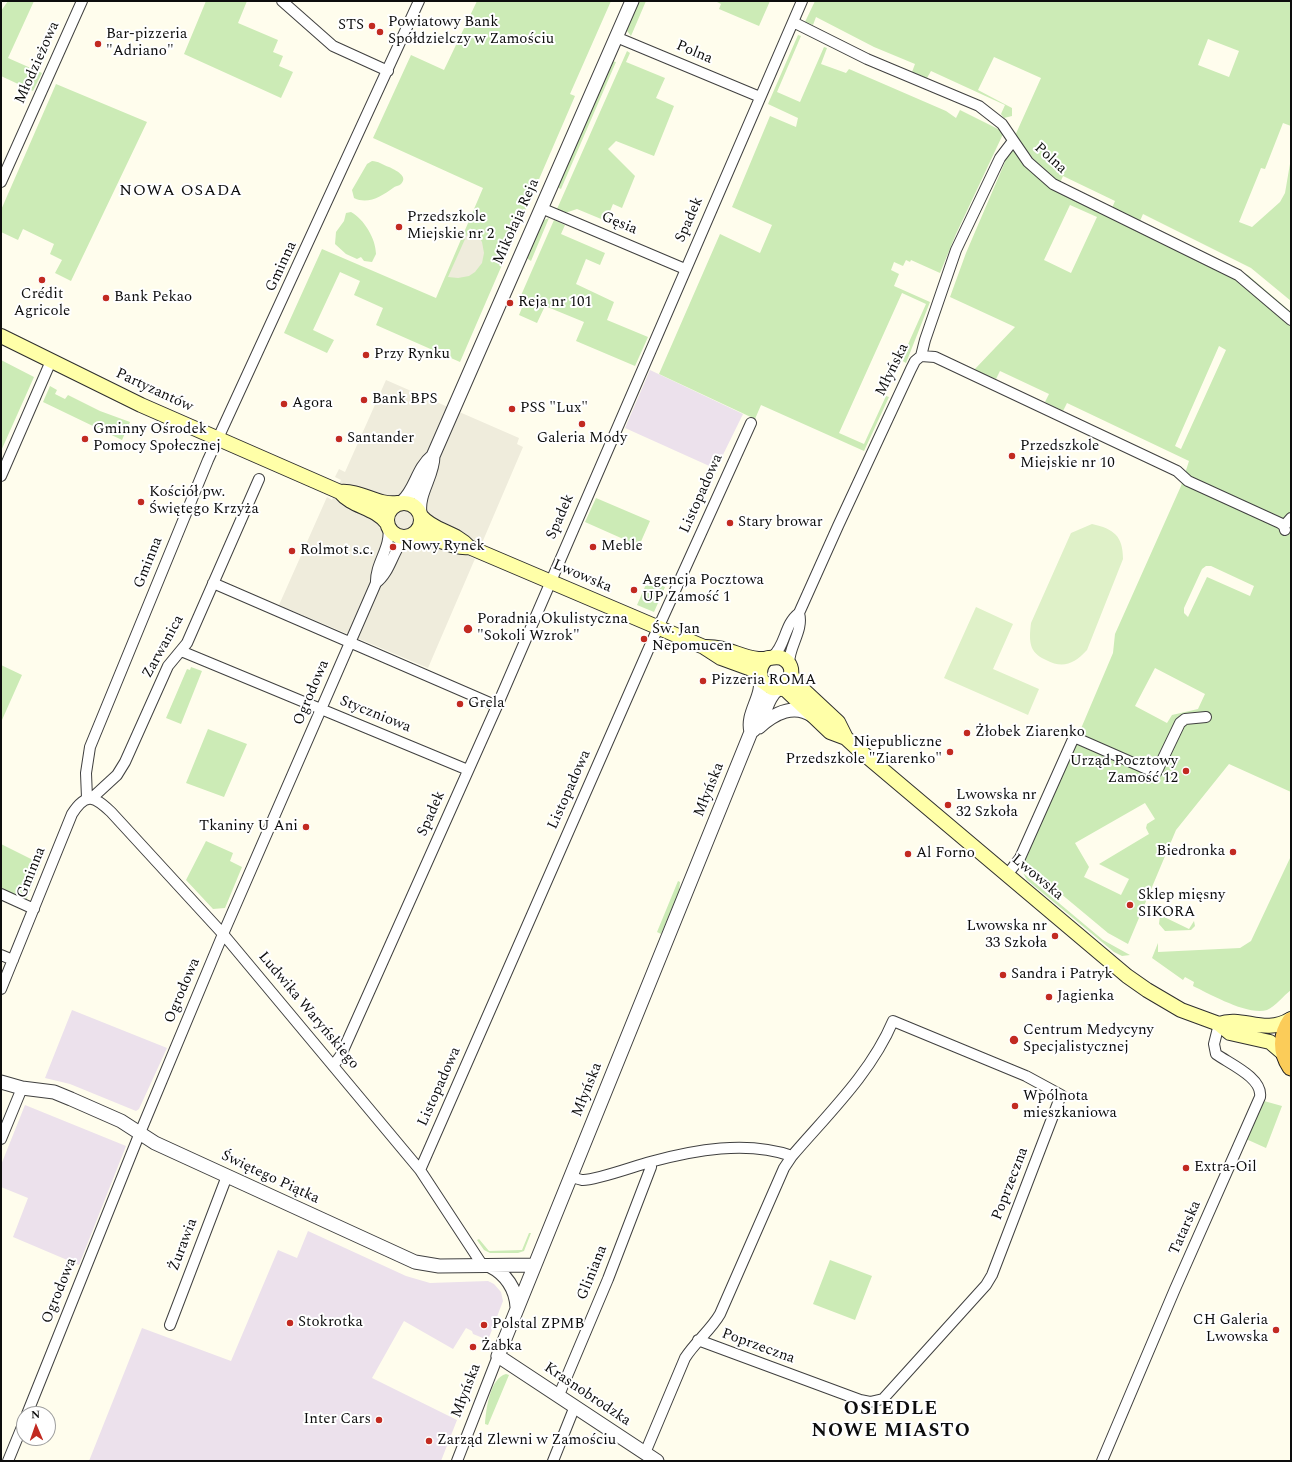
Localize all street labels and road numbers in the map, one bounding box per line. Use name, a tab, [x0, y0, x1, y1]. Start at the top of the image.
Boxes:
street label: Młodzieżowa	[12, 19, 64, 107]
street label: Polna	[673, 37, 715, 69]
street label: Polna	[1030, 140, 1070, 178]
street label: Mikołaja Reja	[490, 176, 544, 268]
street label: Spadek	[672, 194, 708, 246]
street label: Gęsia	[598, 208, 640, 240]
street label: Gminna	[262, 239, 302, 295]
street label: Młyńska	[872, 341, 914, 399]
street label: Partyzantów	[113, 365, 195, 417]
street label: Listopadowa	[677, 452, 727, 536]
street label: Spadek	[543, 491, 579, 543]
street label: Gminna	[131, 535, 167, 591]
street label: Lwowska	[550, 557, 614, 597]
street label: Zarwanica	[139, 612, 189, 682]
street label: Ogrodowa	[290, 658, 334, 728]
street label: Styczniowa	[337, 693, 413, 737]
street label: Listopadowa	[545, 748, 595, 832]
street label: Młyńska	[691, 760, 729, 820]
street label: Spadek	[414, 788, 450, 840]
street label: Gminna	[14, 845, 50, 901]
street label: Lwowska	[1007, 851, 1067, 905]
street label: Ludwika Waryńskiego	[254, 949, 362, 1073]
street label: Ogrodowa	[161, 956, 205, 1026]
street label: Listopadowa	[415, 1045, 465, 1129]
street label: Młyńska	[569, 1060, 607, 1120]
street label: Poprzeczna	[989, 1145, 1033, 1223]
street label: Świętego Piątka	[218, 1147, 322, 1209]
street label: Tatarska	[1166, 1198, 1206, 1258]
street label: Żurawia	[166, 1216, 202, 1274]
street label: Gliniana	[574, 1243, 612, 1303]
street label: Ogrodowa	[39, 1255, 81, 1327]
street label: Poprzeczna	[719, 1325, 797, 1369]
street label: Krasnobrodzka	[540, 1359, 634, 1431]
street label: Młyńska	[448, 1361, 486, 1421]

